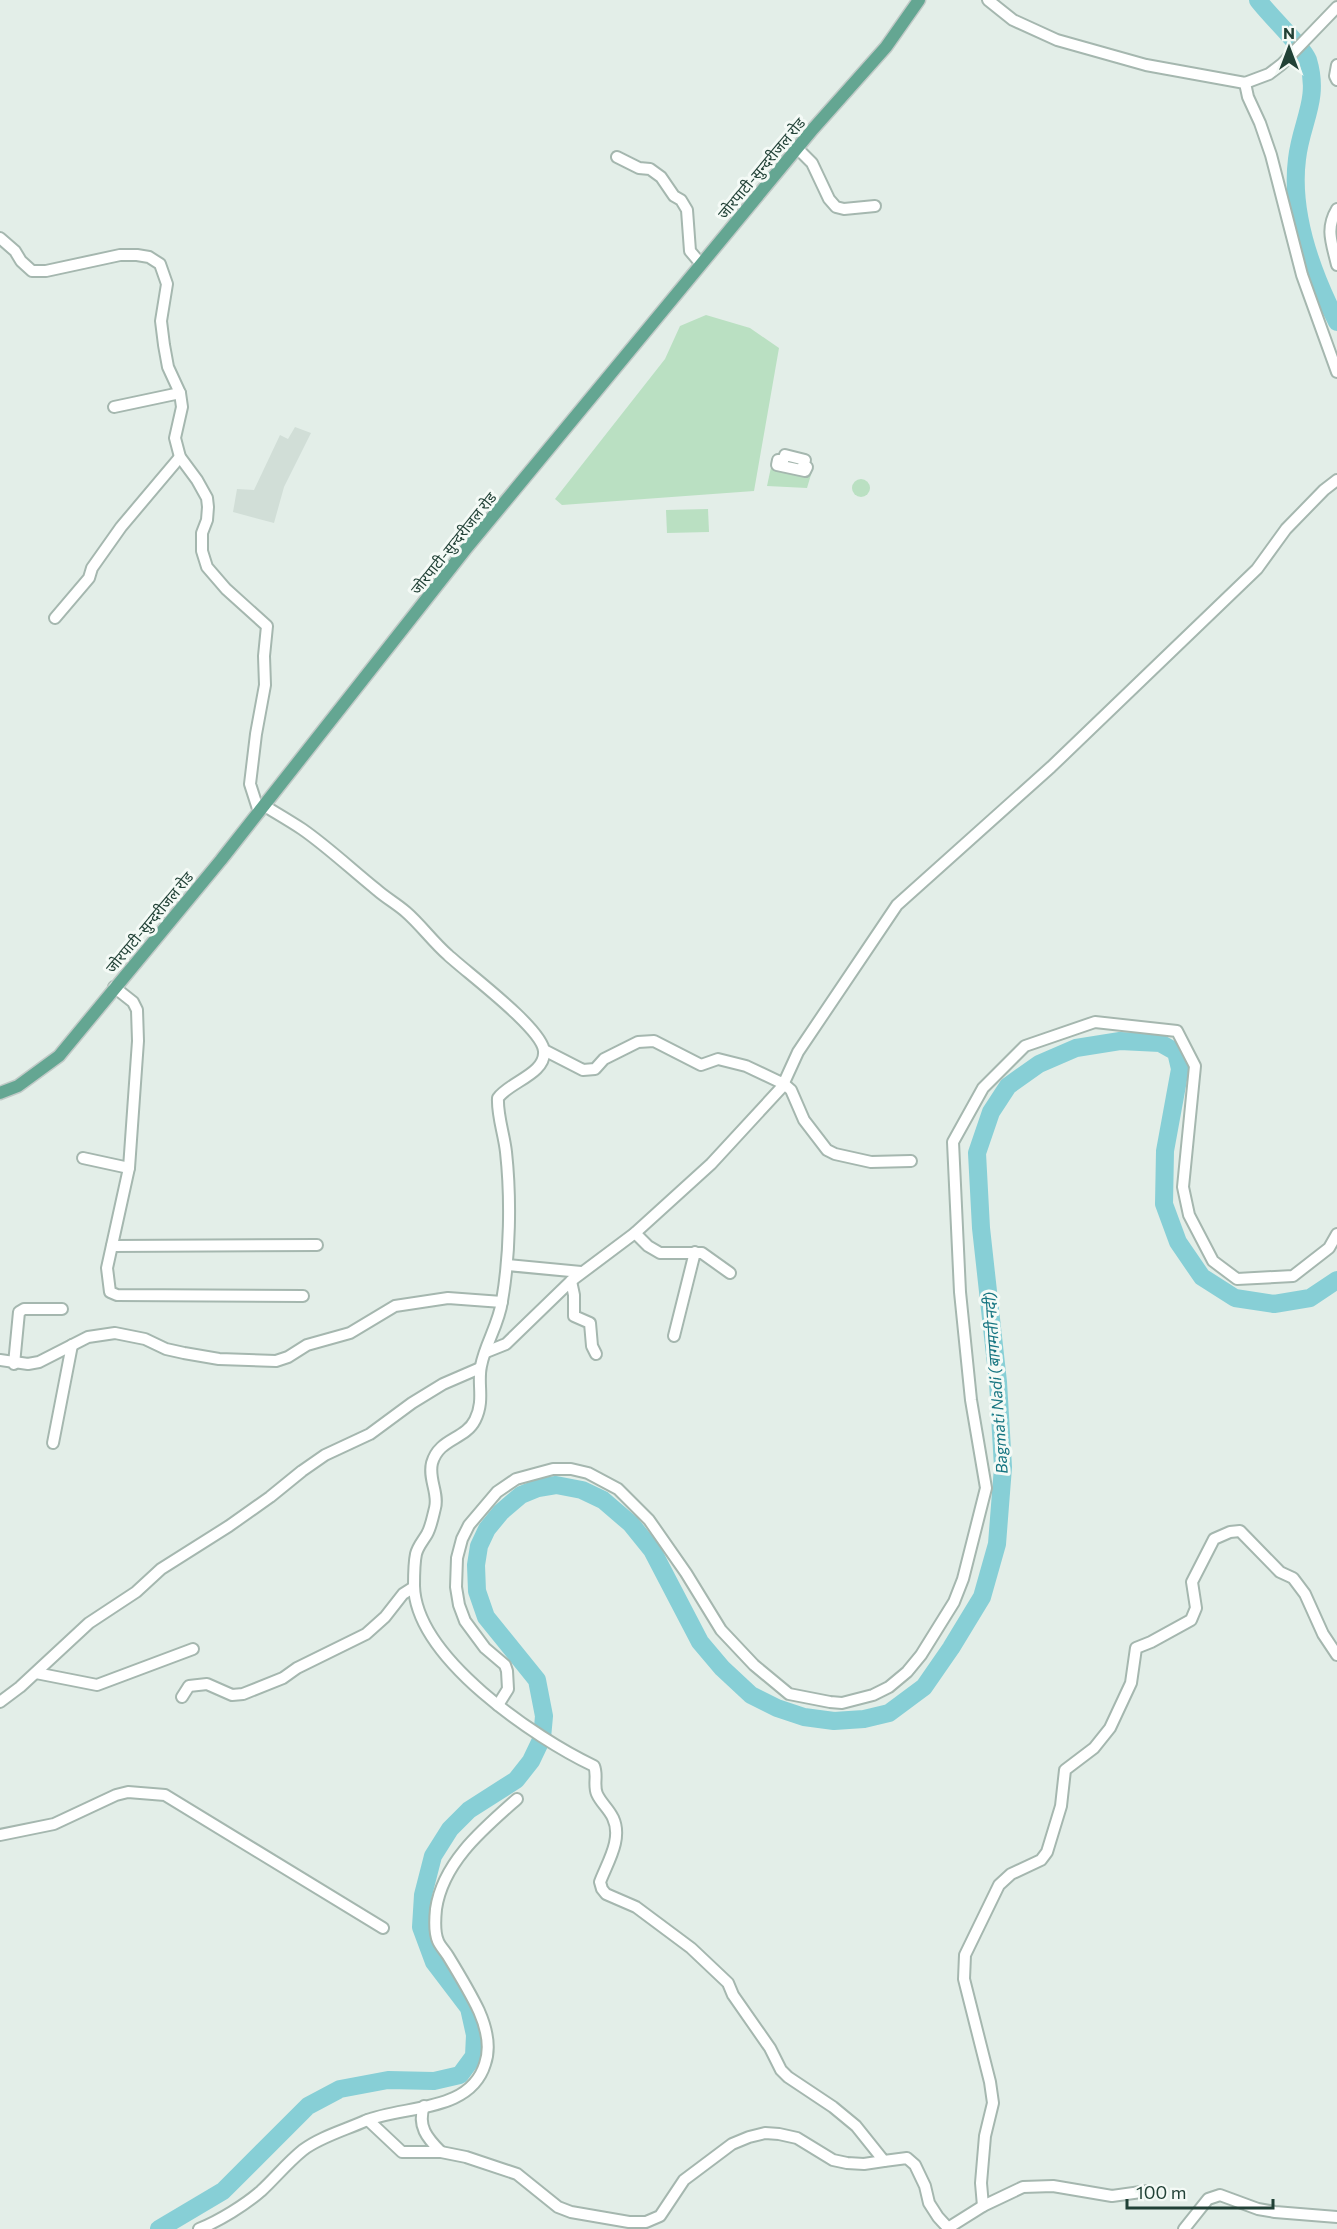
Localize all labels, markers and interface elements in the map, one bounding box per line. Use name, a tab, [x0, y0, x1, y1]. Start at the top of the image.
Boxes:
north arrow	[1259, 18, 1319, 78]
text: N	[1283, 23, 1295, 42]
street label: जोरपाटी-सुन्दरीजल रोड	[714, 113, 811, 223]
street label: जोरपाटी-सुन्दरीजल रोड	[406, 488, 502, 599]
street label: जोरपाटी-सुन्दरीजल रोड	[102, 867, 199, 977]
water label: Bagmati Nadi (बागमती नदी)	[979, 1291, 1011, 1475]
scale bar	[1127, 2172, 1272, 2210]
text: 100 m	[1136, 2181, 1186, 2203]

